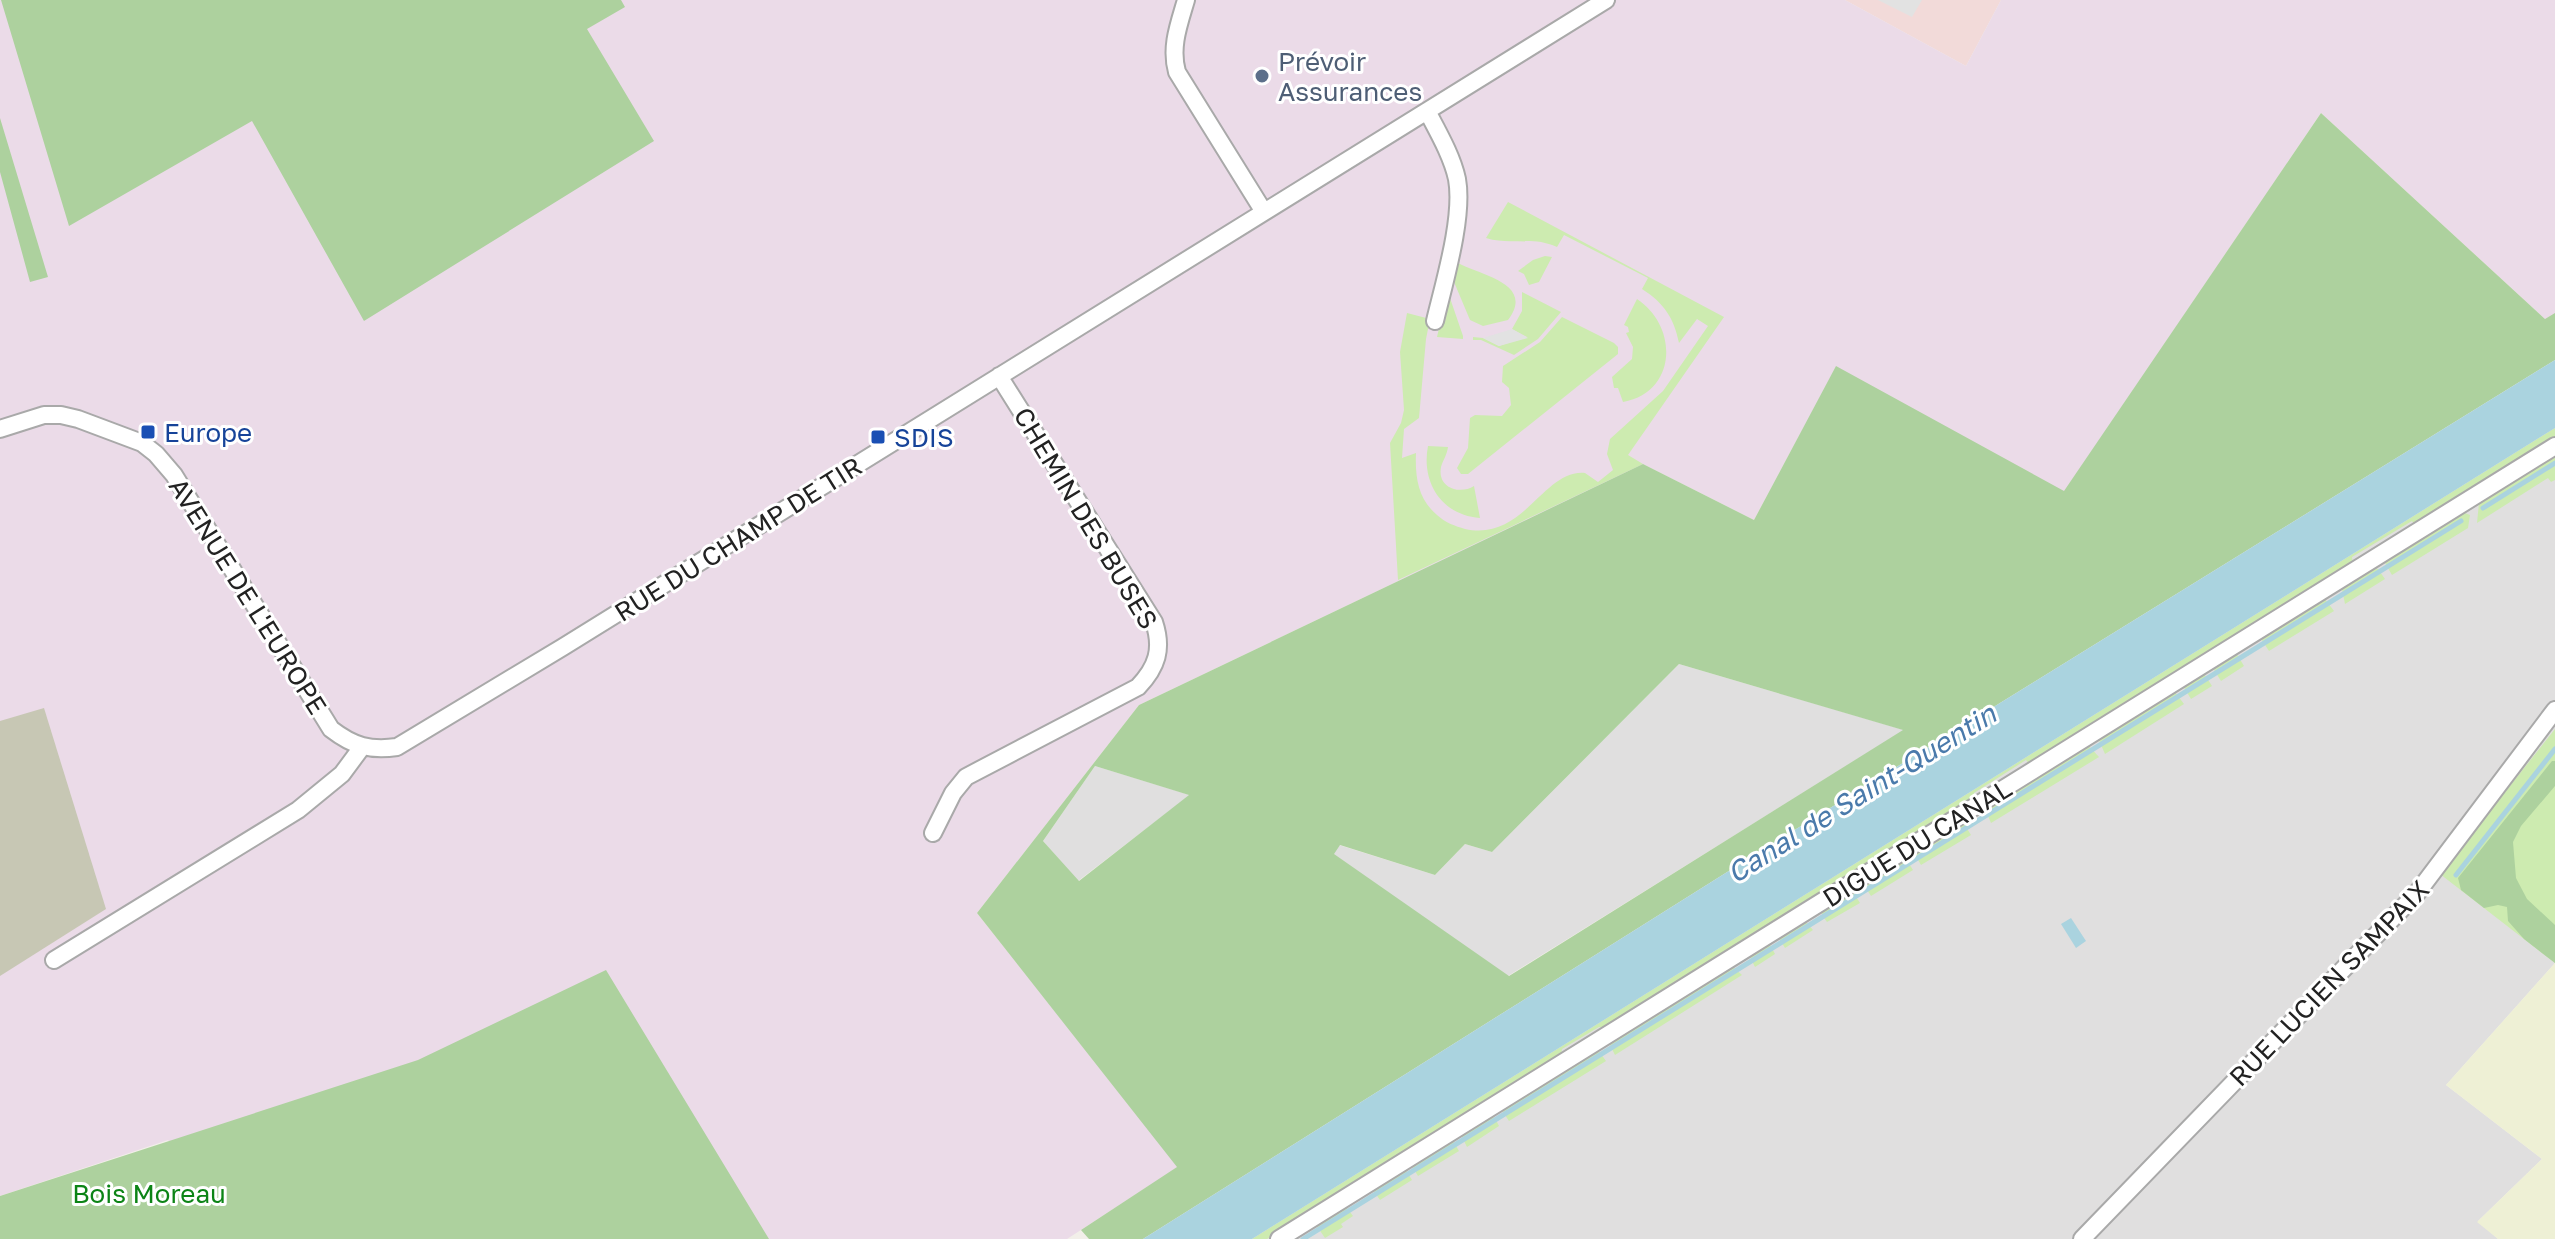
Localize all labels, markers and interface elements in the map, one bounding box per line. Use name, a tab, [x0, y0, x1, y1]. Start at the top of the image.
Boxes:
place label: Prévoir Assurances	[1278, 46, 1422, 107]
marker: Prévoir Assurances	[1253, 67, 1271, 85]
street label: CHEMIN DES BUSES	[1008, 402, 1164, 634]
place label: Europe	[164, 417, 252, 448]
place label: SDIS	[894, 422, 954, 453]
marker: Europe	[139, 423, 157, 441]
marker: SDIS	[869, 428, 887, 446]
street label: RUE DU CHAMP DE TIR	[609, 450, 867, 628]
street label: AVENUE DE L'EUROPE	[163, 472, 333, 720]
water label: Canal de Saint-Quentin	[1721, 696, 2003, 889]
street label: DIGUE DU CANAL	[1817, 772, 2017, 913]
street label: RUE LUCIEN SAMPAIX	[2223, 874, 2435, 1092]
park label: Bois Moreau	[72, 1178, 226, 1209]

